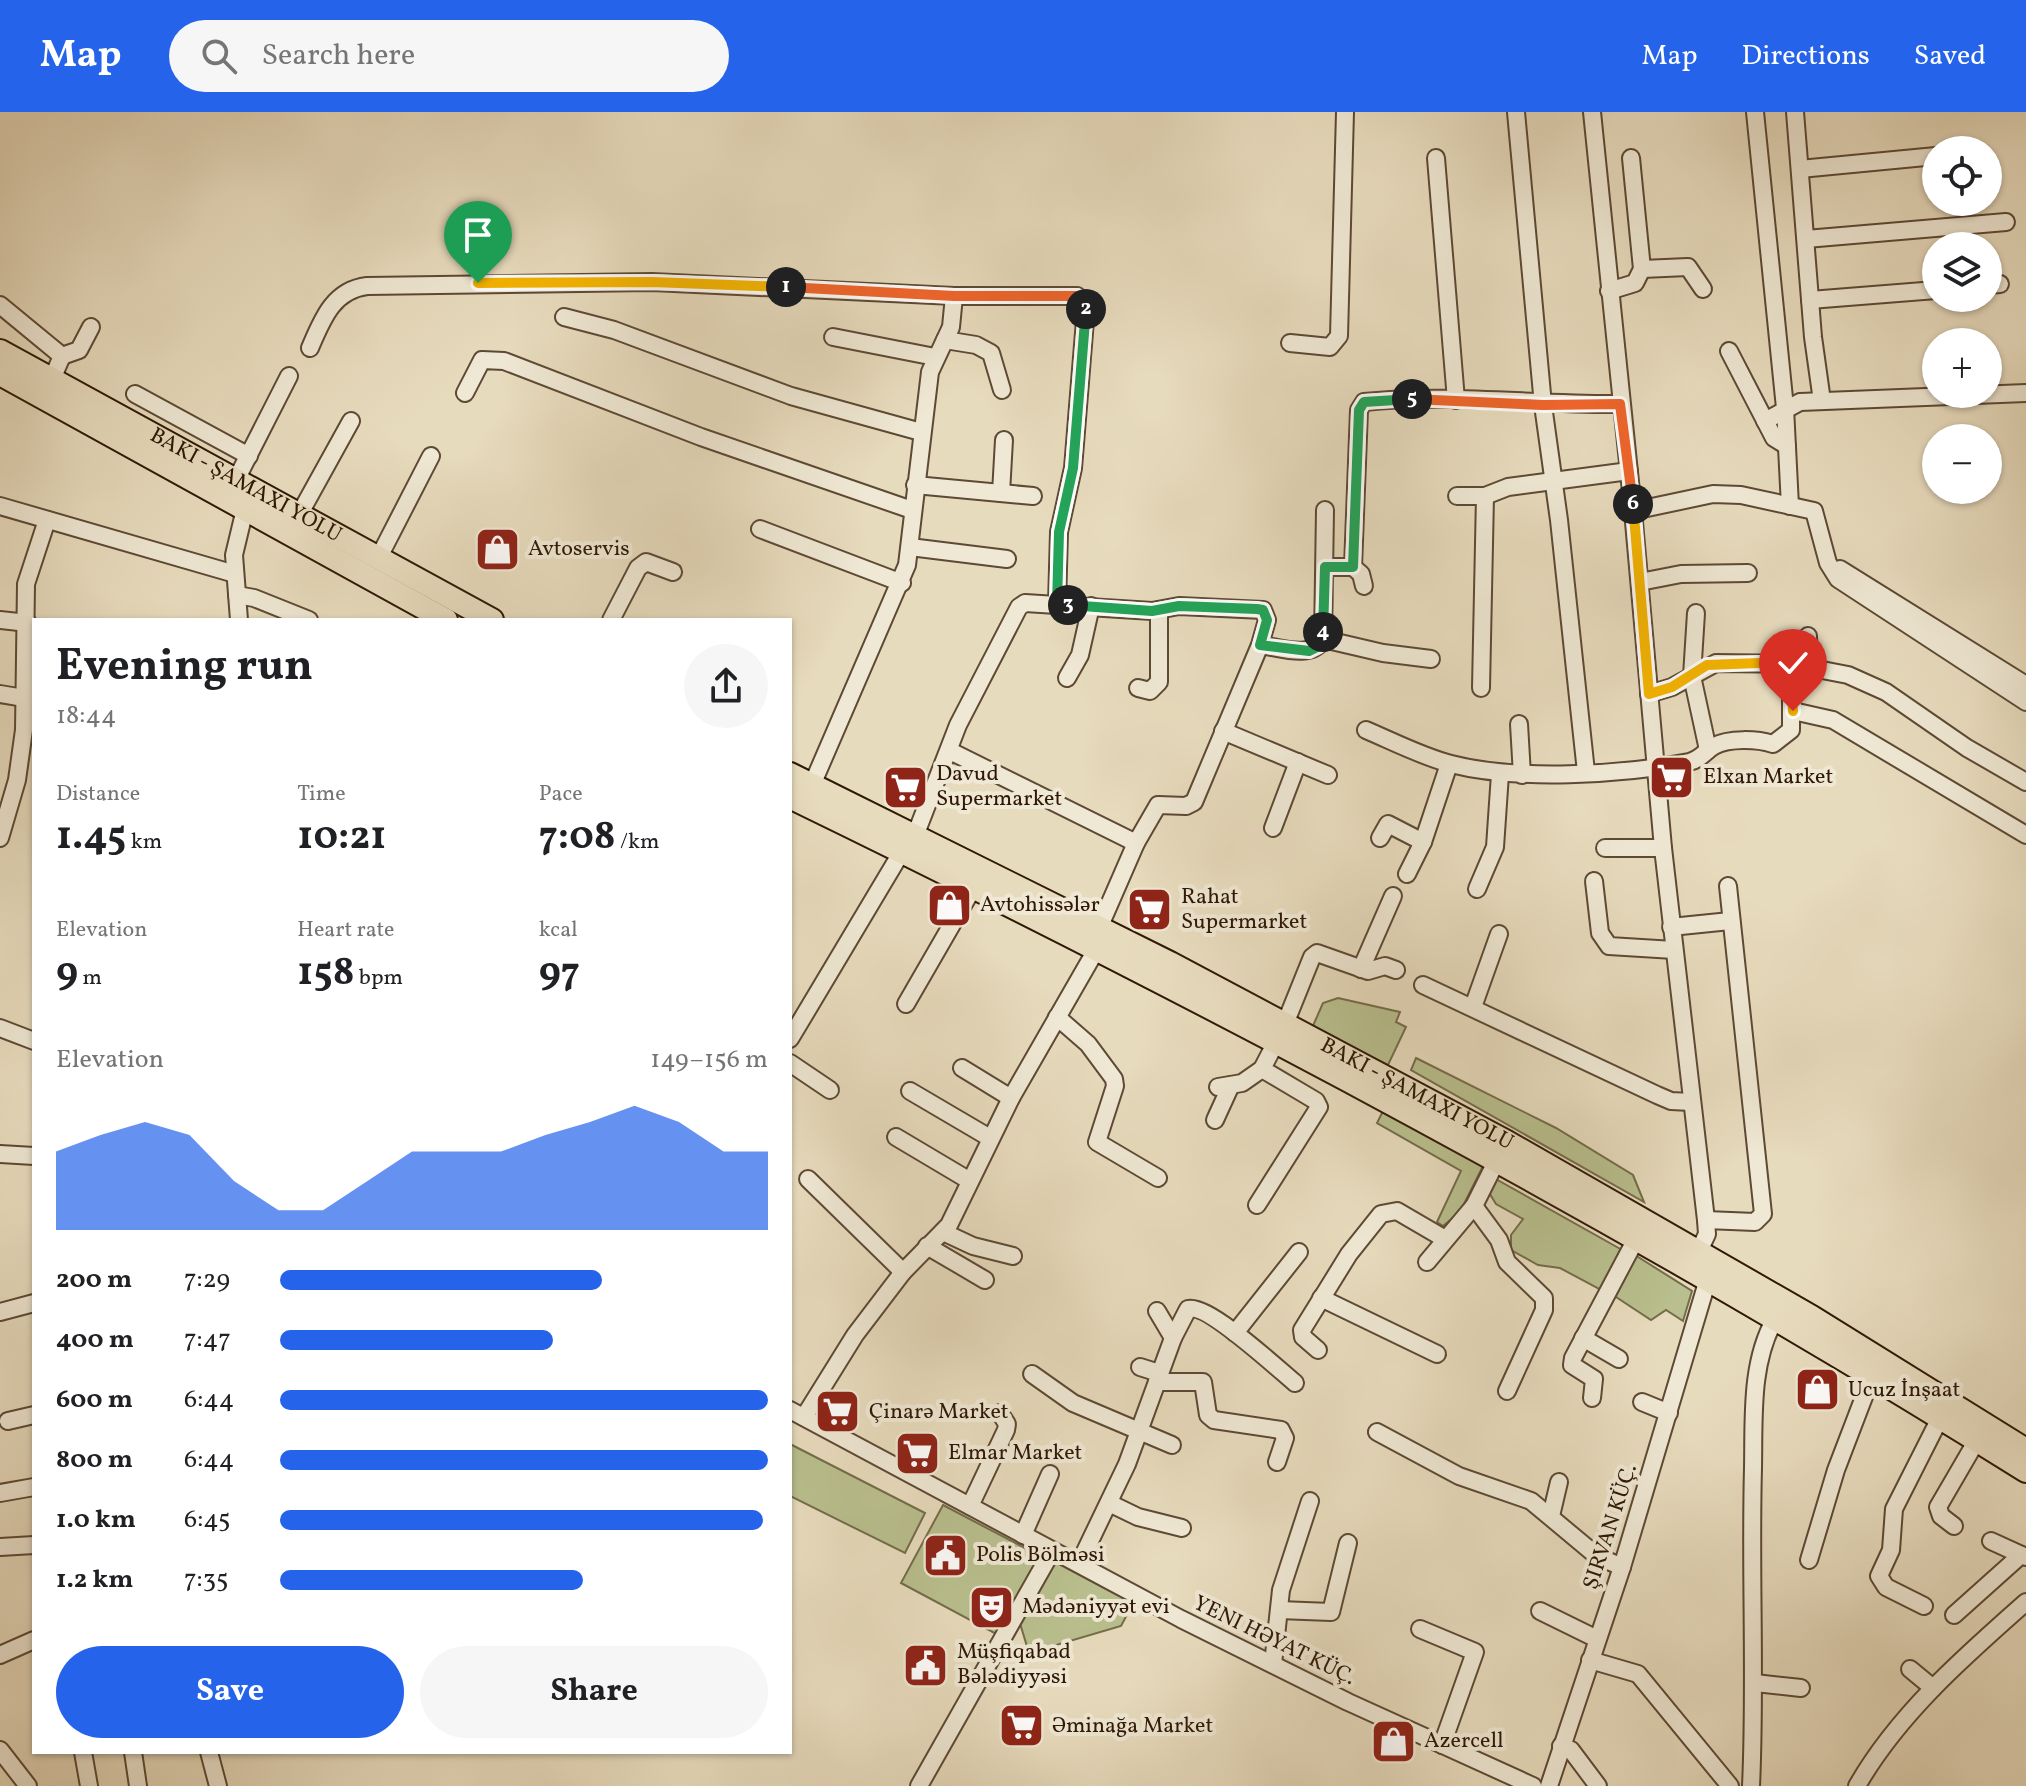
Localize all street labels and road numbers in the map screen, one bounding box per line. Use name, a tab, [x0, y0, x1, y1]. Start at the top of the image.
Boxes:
street label: BAKI - ŞAMAXI YOLU	[144, 420, 347, 550]
street label: BAKI - ŞAMAXI YOLU	[1315, 1030, 1519, 1158]
street label: ŞIRVAN KÜÇ.	[1576, 1460, 1646, 1594]
street label: YENI HƏYAT KÜÇ.	[1188, 1588, 1360, 1694]

